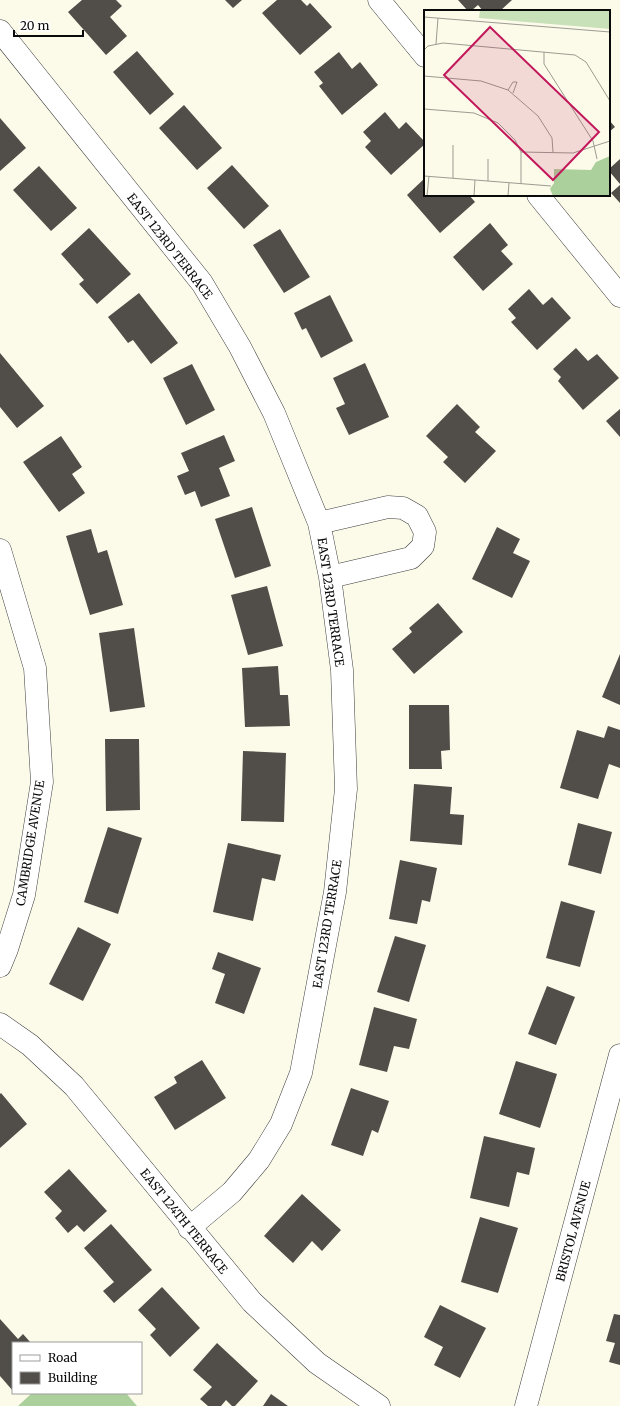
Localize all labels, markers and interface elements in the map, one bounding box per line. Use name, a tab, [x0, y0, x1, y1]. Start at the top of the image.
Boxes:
inset map	[424, 10, 610, 196]
scale bar	[14, 12, 83, 38]
text: 20 m	[20, 18, 49, 33]
street label: EAST 123RD TERRACE	[124, 190, 216, 302]
street label: EAST 123RD TERRACE	[315, 537, 348, 668]
street label: CAMBRIDGE AVENUE	[13, 779, 47, 907]
street label: EAST 123RD TERRACE	[309, 858, 345, 989]
street label: EAST 124TH TERRACE	[137, 1166, 231, 1277]
street label: BRISTOL AVENUE	[552, 1179, 594, 1283]
legend	[12, 1342, 142, 1394]
text: Road	[48, 1350, 77, 1365]
text: Building	[48, 1370, 98, 1385]

